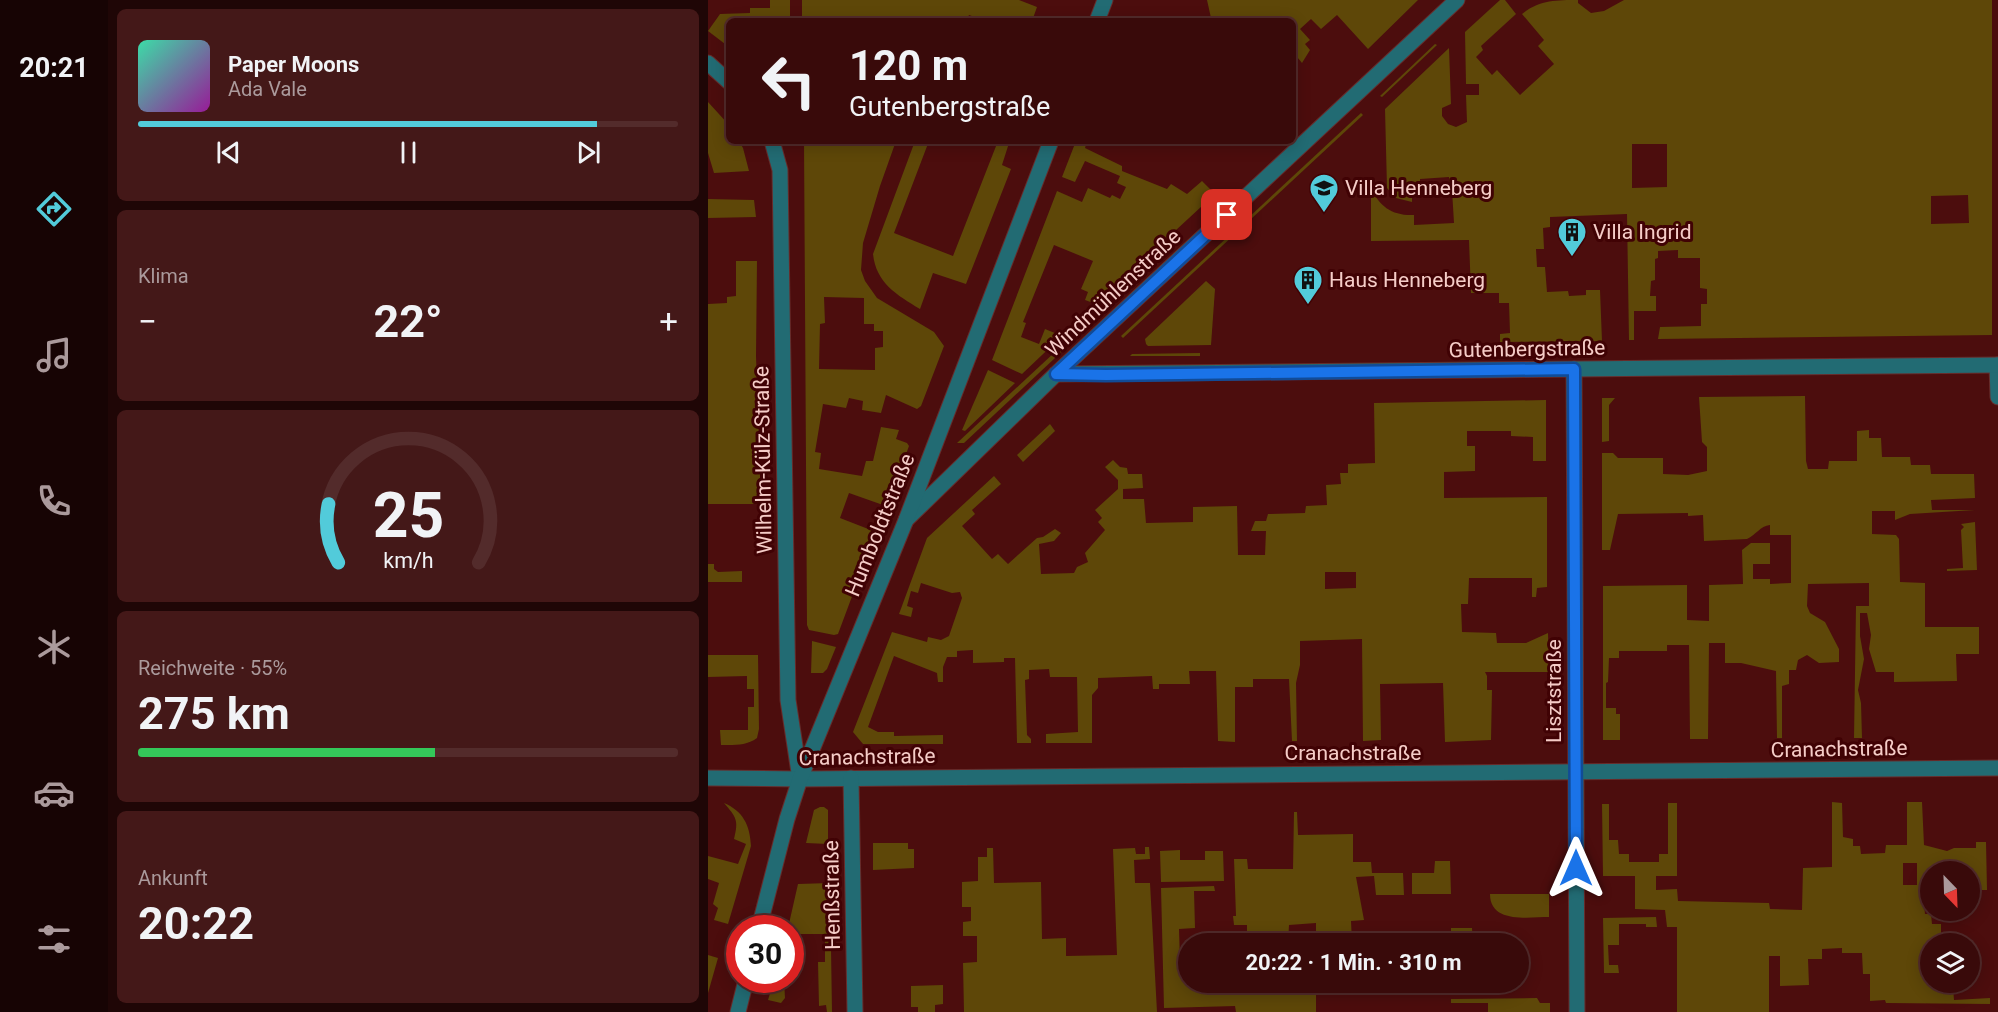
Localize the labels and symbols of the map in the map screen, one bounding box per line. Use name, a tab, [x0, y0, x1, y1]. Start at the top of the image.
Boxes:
school or university icon: Villa Henneberg	[1308, 172, 1340, 214]
place label: Villa Henneberg	[1345, 176, 1492, 200]
pin	[1201, 189, 1252, 240]
building icon: Villa Ingrid	[1556, 216, 1588, 258]
place label: Villa Ingrid	[1593, 220, 1692, 244]
street label: Windmühlenstraße	[1040, 224, 1186, 362]
building icon: Haus Henneberg	[1292, 264, 1324, 306]
place label: Haus Henneberg	[1329, 268, 1485, 292]
street label: Gutenbergstraße	[1449, 336, 1605, 362]
street label: Wilhelm-Külz-Straße	[749, 366, 777, 554]
street label: Humboldtstraße	[840, 450, 920, 600]
street label: Lisztstraße	[1542, 639, 1566, 743]
street label: Cranachstraße	[1770, 736, 1908, 762]
street label: Cranachstraße	[1285, 741, 1421, 765]
street label: Cranachstraße	[798, 744, 936, 770]
position arrow	[1544, 836, 1608, 900]
street label: Henßstraße	[819, 840, 845, 950]
north arrow	[1920, 861, 1980, 921]
speed limit sign: 30	[726, 915, 804, 993]

